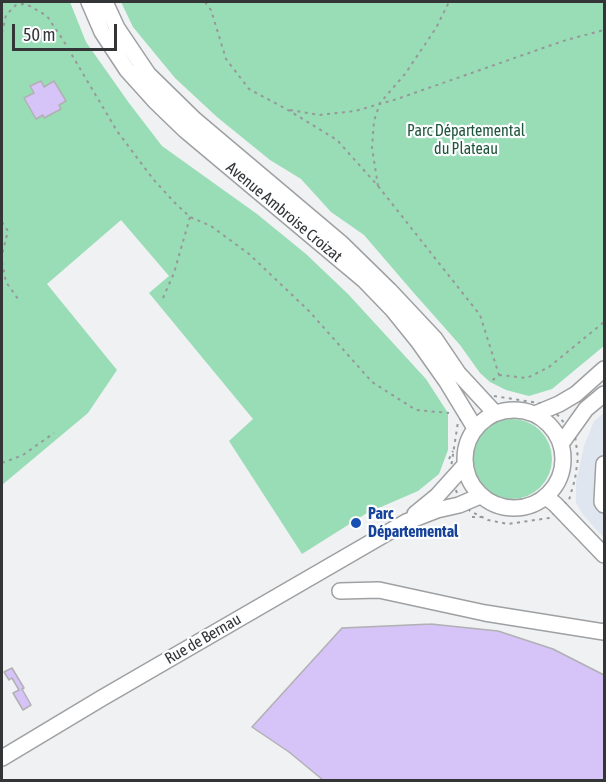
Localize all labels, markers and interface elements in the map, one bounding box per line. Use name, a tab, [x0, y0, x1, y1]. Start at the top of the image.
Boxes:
scale bar	[15, 12, 120, 50]
text: 50 m	[23, 24, 55, 45]
park label: Parc Départemental du Plateau	[407, 121, 525, 159]
street label: Avenue Ambroise Croizat	[222, 158, 346, 266]
place label: Parc Départemental	[368, 504, 458, 542]
marker: Parc Départemental	[349, 516, 363, 530]
street label: Rue de Bernau	[162, 610, 244, 668]

